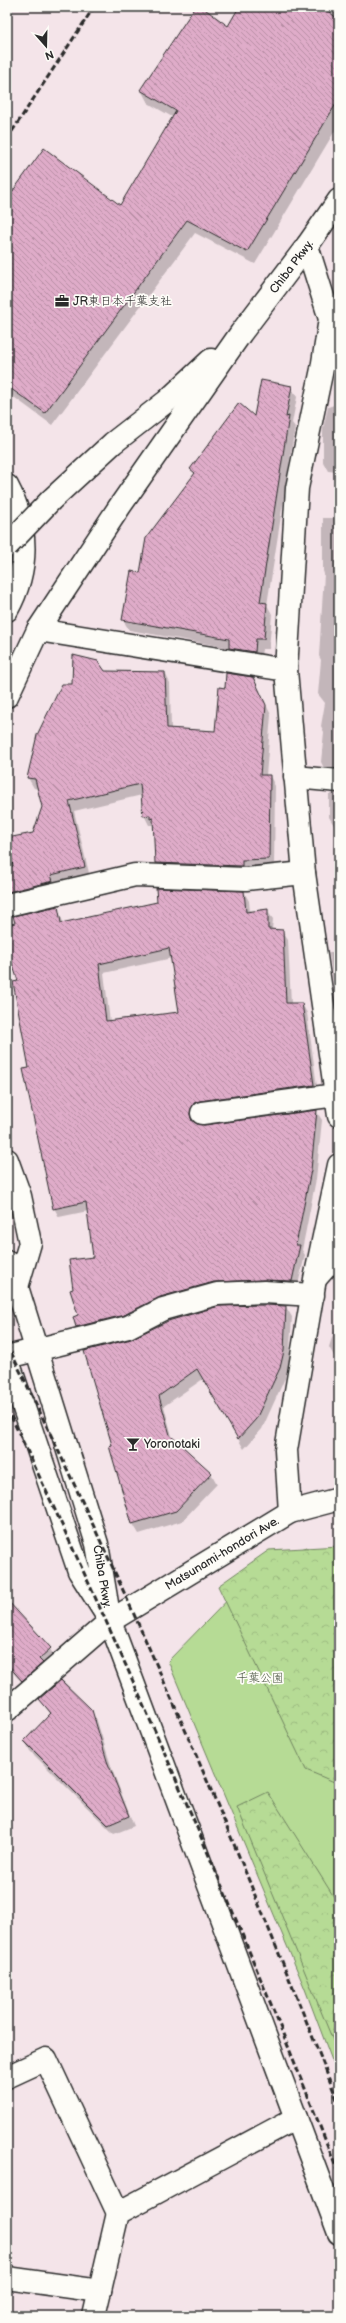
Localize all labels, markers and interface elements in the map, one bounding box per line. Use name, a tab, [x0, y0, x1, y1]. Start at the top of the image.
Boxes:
north arrow	[26, 26, 66, 66]
text: N	[43, 47, 55, 62]
street label: Chiba Pkwy.	[267, 237, 317, 297]
office icon: JR東日本千葉支社	[54, 293, 70, 309]
place label: JR東日本千葉支社	[73, 294, 172, 309]
bar icon: Yoronotaki	[125, 1436, 141, 1452]
place label: Yoronotaki	[143, 1437, 200, 1452]
street label: Matsunami-hondori Ave.	[163, 1514, 282, 1594]
street label: Chiba Pkwy.	[89, 1544, 115, 1609]
park label: 千葉公園	[236, 1671, 284, 1686]

